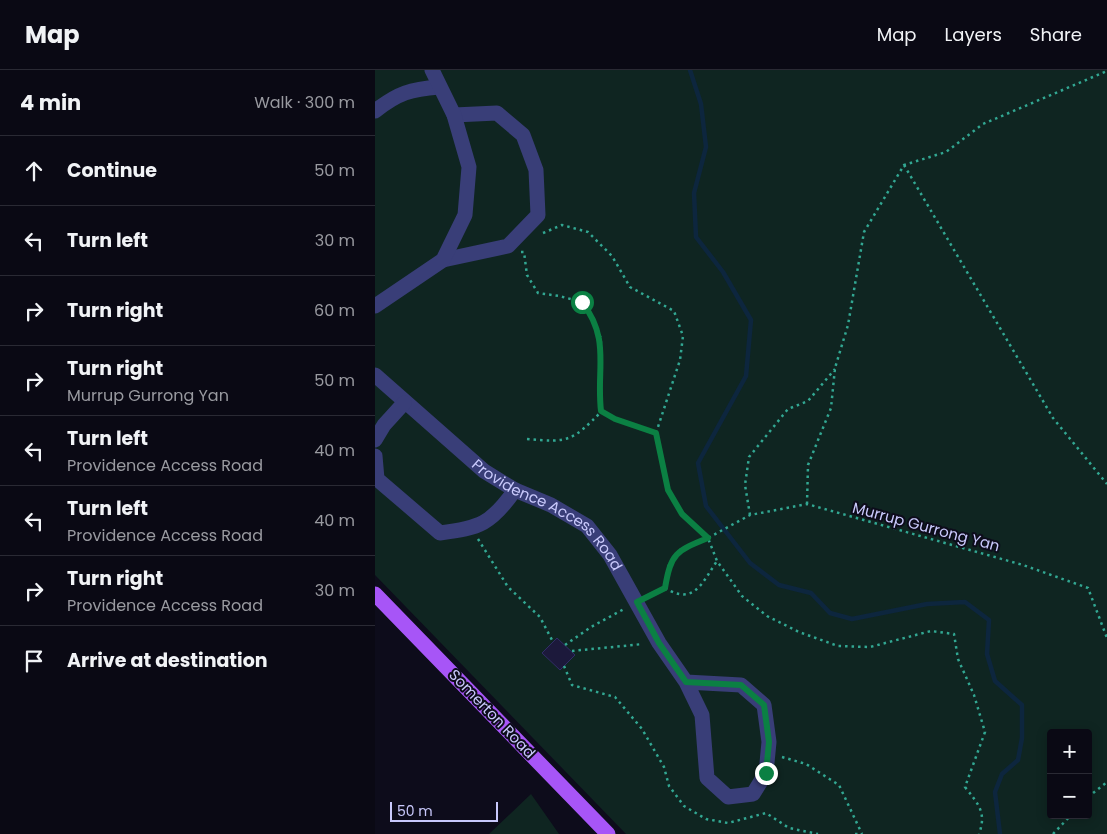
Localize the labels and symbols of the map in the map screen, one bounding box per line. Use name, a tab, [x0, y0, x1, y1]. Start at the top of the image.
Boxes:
route start	[571, 291, 594, 314]
street label: Providence Access Road	[467, 454, 628, 574]
street label: Murrup Gurrong Yan	[850, 497, 1002, 556]
street label: Somerton Road	[444, 664, 540, 763]
route end	[755, 762, 778, 785]
scale bar	[390, 799, 497, 822]

